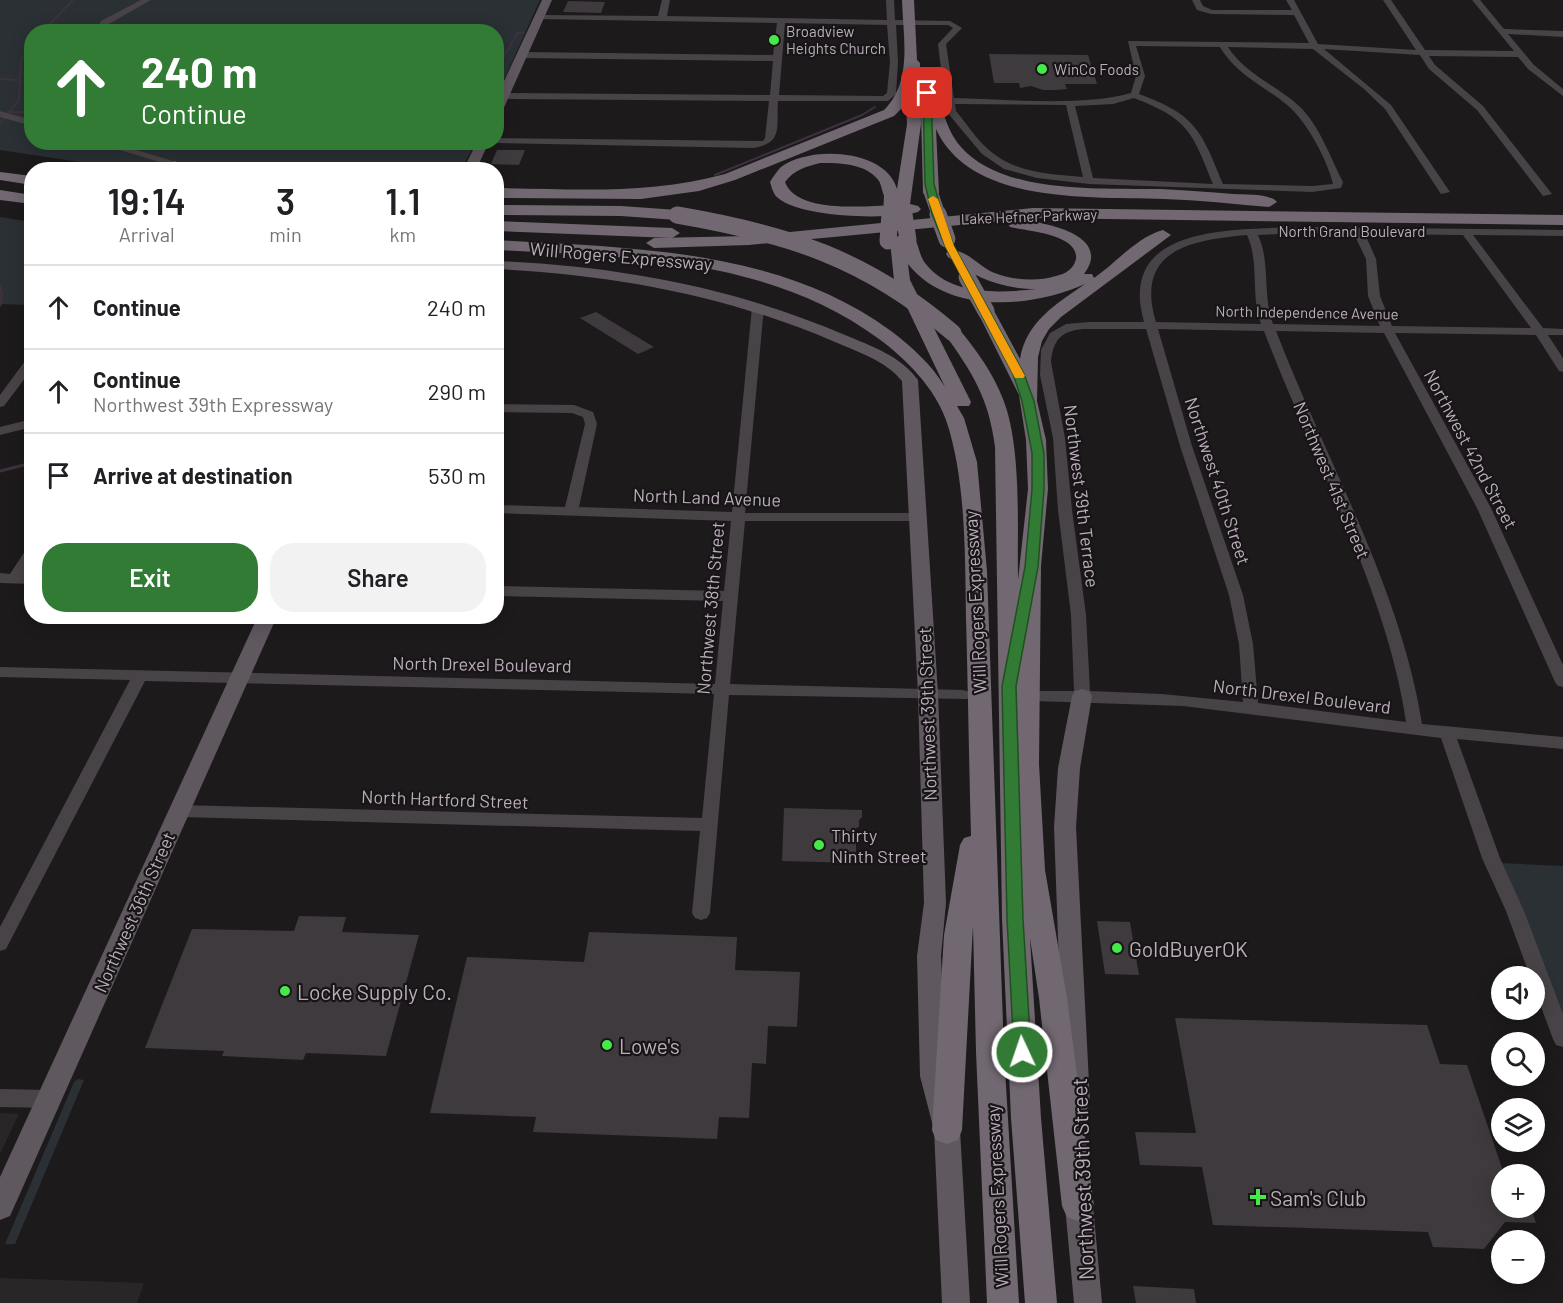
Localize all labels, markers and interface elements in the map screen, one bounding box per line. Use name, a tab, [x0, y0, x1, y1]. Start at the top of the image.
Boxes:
place label: Broadview Heights Church	[786, 22, 886, 57]
marker: Broadview Heights Church	[767, 33, 781, 47]
text: 240 m	[141, 46, 257, 96]
icon: ahead	[42, 48, 120, 126]
place label: WinCo Foods	[1054, 60, 1139, 78]
marker: WinCo Foods	[1035, 62, 1049, 76]
pin	[901, 67, 952, 118]
icon: arrive	[910, 76, 943, 109]
text: Continue	[141, 97, 247, 129]
text: 19:14	[108, 179, 186, 222]
text: 3	[276, 179, 295, 222]
text: 1.1	[385, 179, 420, 222]
street label: Lake Hefner Parkway	[960, 205, 1098, 227]
text: Arrival	[119, 222, 175, 246]
text: min	[269, 222, 302, 246]
text: km	[390, 222, 416, 246]
street label: North Grand Boulevard	[1278, 222, 1426, 240]
street label: Will Rogers Expressway	[529, 237, 713, 275]
icon: ahead	[42, 291, 75, 324]
text: Continue	[93, 294, 181, 320]
text: 240 m	[427, 294, 486, 320]
street label: North Independence Avenue	[1215, 301, 1399, 323]
street label: Northwest 42nd Street	[1420, 365, 1522, 533]
text: Continue	[93, 366, 181, 392]
icon: ahead	[42, 375, 75, 408]
text: 290 m	[428, 378, 486, 404]
text: Northwest 39th Expressway	[93, 392, 333, 416]
street label: Northwest 40th Street	[1181, 394, 1255, 568]
street label: Northwest 41st Street	[1289, 398, 1375, 562]
street label: Northwest 39th Terrace	[1060, 403, 1104, 589]
icon: arrive	[42, 459, 75, 492]
text: Arrive at destination	[93, 462, 292, 488]
text: 530 m	[428, 462, 486, 488]
street label: North Land Avenue	[633, 483, 781, 511]
street label: Will Rogers Expressway	[959, 510, 991, 694]
street label: Northwest 38th Street	[691, 521, 729, 695]
button: Exit	[42, 543, 258, 612]
button: Share	[270, 543, 486, 612]
street label: Northwest 39th Street	[913, 627, 941, 801]
street label: North Drexel Boulevard	[392, 651, 572, 677]
street label: North Drexel Boulevard	[1212, 674, 1392, 718]
street label: North Hartford Street	[361, 785, 529, 813]
place label: Thirty Ninth Street	[831, 824, 926, 867]
street label: Northwest 36th Street	[89, 828, 179, 996]
marker: Thirty Ninth Street	[812, 838, 826, 852]
place label: GoldBuyerOK	[1129, 936, 1248, 961]
marker: GoldBuyerOK	[1110, 941, 1124, 955]
map controls	[1491, 966, 1545, 1284]
button: sound	[1491, 966, 1545, 1020]
place label: Locke Supply Co.	[297, 979, 452, 1004]
marker: Locke Supply Co.	[278, 984, 292, 998]
position arrow	[990, 1020, 1054, 1084]
button: search	[1491, 1032, 1545, 1086]
place label: Lowe's	[619, 1033, 680, 1058]
marker: Lowe's	[600, 1038, 614, 1052]
street label: Northwest 39th Street	[1066, 1077, 1098, 1281]
button: layers	[1491, 1098, 1545, 1152]
street label: Will Rogers Expressway	[981, 1104, 1013, 1288]
button: +	[1491, 1164, 1545, 1218]
place label: Sam's Club	[1270, 1185, 1367, 1210]
marker: Sam's Club	[1251, 1190, 1265, 1204]
button: −	[1491, 1230, 1545, 1284]

